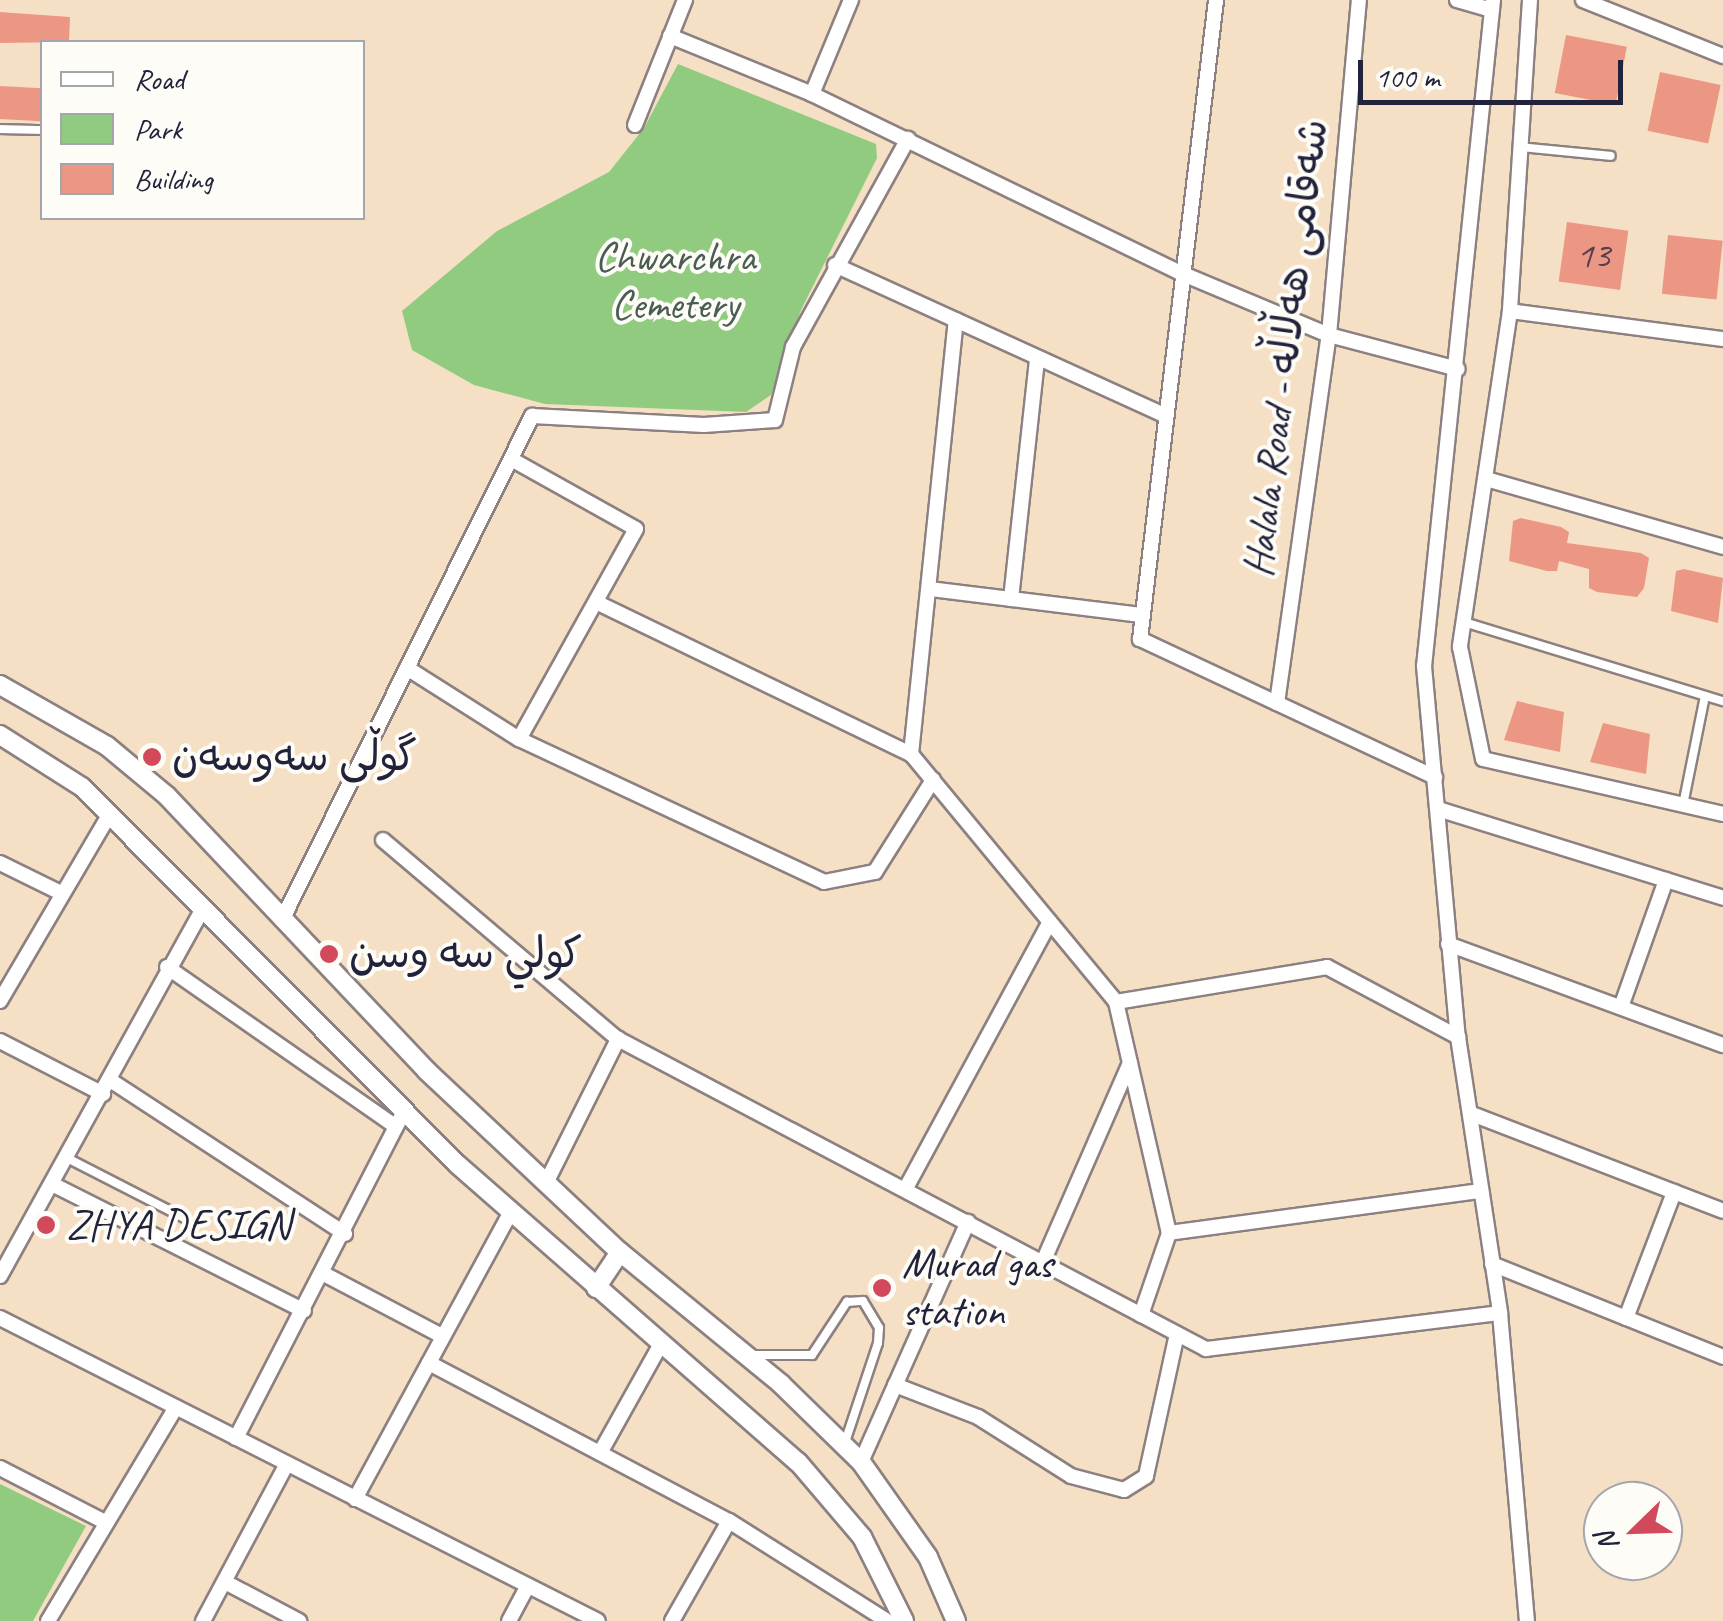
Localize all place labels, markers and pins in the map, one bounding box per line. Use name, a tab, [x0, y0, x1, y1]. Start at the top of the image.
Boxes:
place label: گوڵی سەوسەن	[172, 732, 417, 782]
marker: گوڵی سەوسەن	[141, 746, 163, 768]
place label: كولي سه وسن	[349, 929, 582, 979]
marker: كولي سه وسن	[318, 943, 340, 965]
place label: ZHYA DESIGN	[66, 1200, 290, 1250]
marker: ZHYA DESIGN	[35, 1214, 57, 1236]
place label: Murad gas station	[902, 1239, 1054, 1338]
marker: Murad gas station	[871, 1277, 893, 1299]

